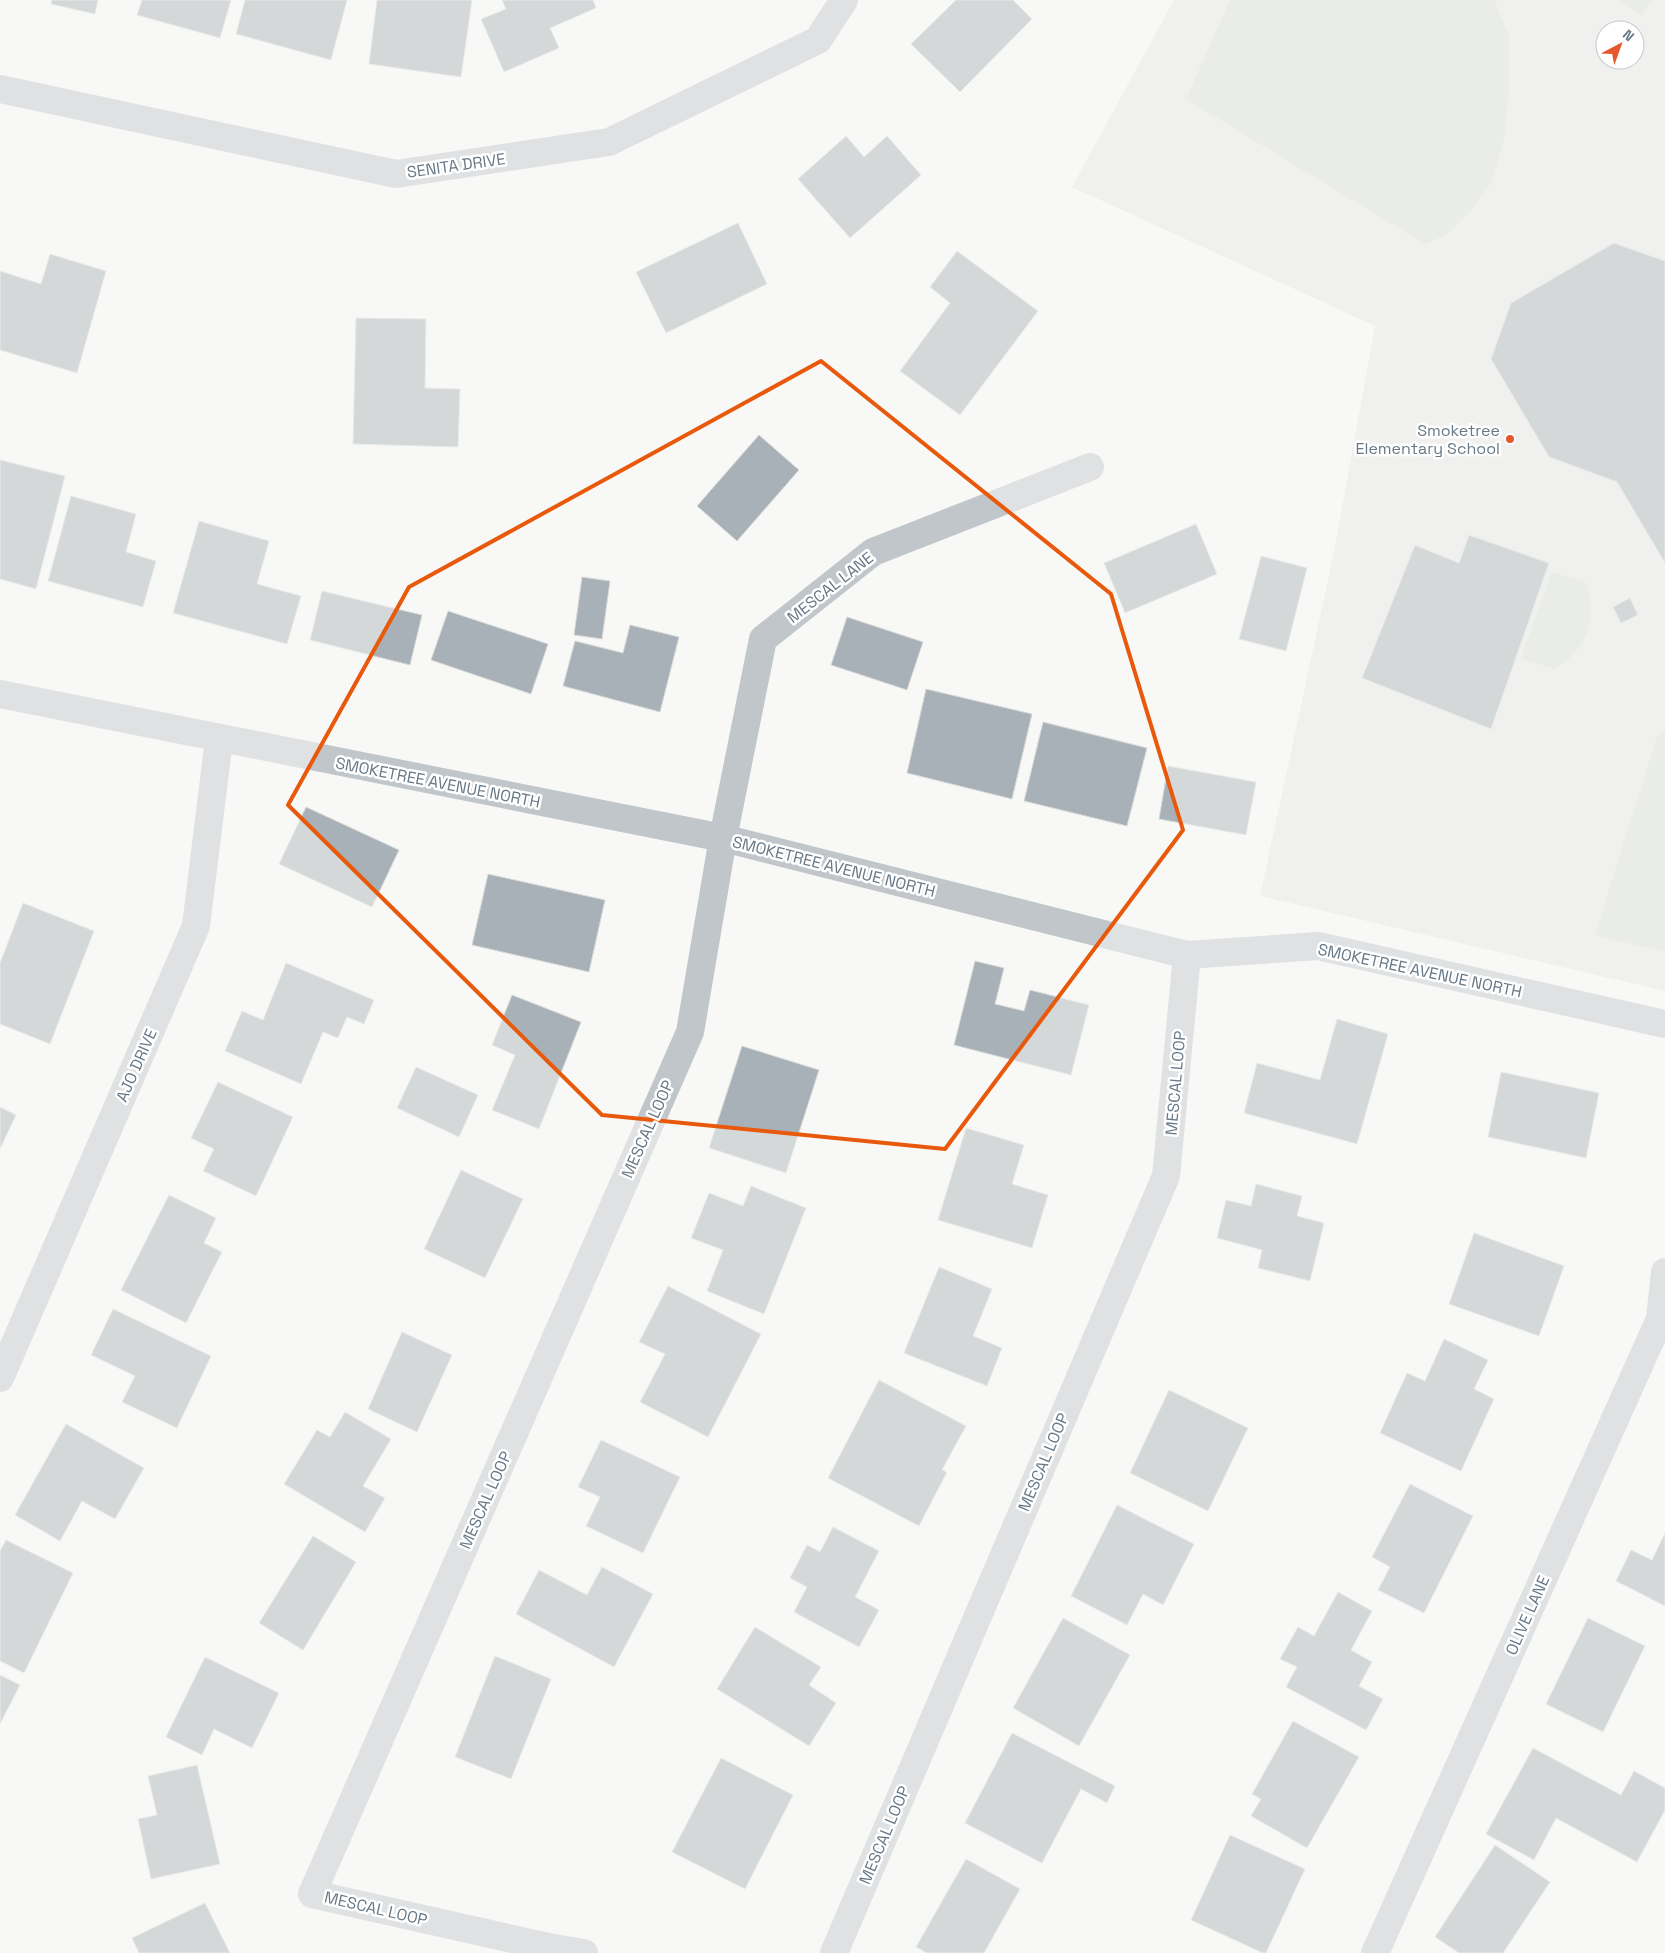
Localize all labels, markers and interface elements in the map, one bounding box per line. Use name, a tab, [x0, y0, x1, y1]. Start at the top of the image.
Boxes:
north arrow	[1595, 20, 1645, 70]
text: N	[1619, 25, 1638, 45]
street label: SENITA DRIVE	[406, 148, 507, 183]
place label: Smoketree Elementary School	[1355, 420, 1500, 459]
marker: Smoketree Elementary School	[1504, 433, 1516, 445]
street label: MESCAL LANE	[783, 547, 878, 628]
street label: SMOKETREE AVENUE NORTH	[334, 752, 542, 813]
street label: SMOKETREE AVENUE NORTH	[730, 831, 937, 902]
street label: SMOKETREE AVENUE NORTH	[1316, 939, 1524, 1002]
street label: AJO DRIVE	[111, 1025, 162, 1105]
street label: MESCAL LOOP	[1160, 1030, 1191, 1136]
street label: MESCAL LOOP	[617, 1077, 679, 1181]
street label: MESCAL LOOP	[1013, 1410, 1074, 1515]
street label: MESCAL LOOP	[455, 1448, 517, 1552]
street label: OLIVE LANE	[1501, 1572, 1554, 1658]
street label: MESCAL LOOP	[854, 1783, 915, 1888]
street label: MESCAL LOOP	[322, 1886, 430, 1931]

